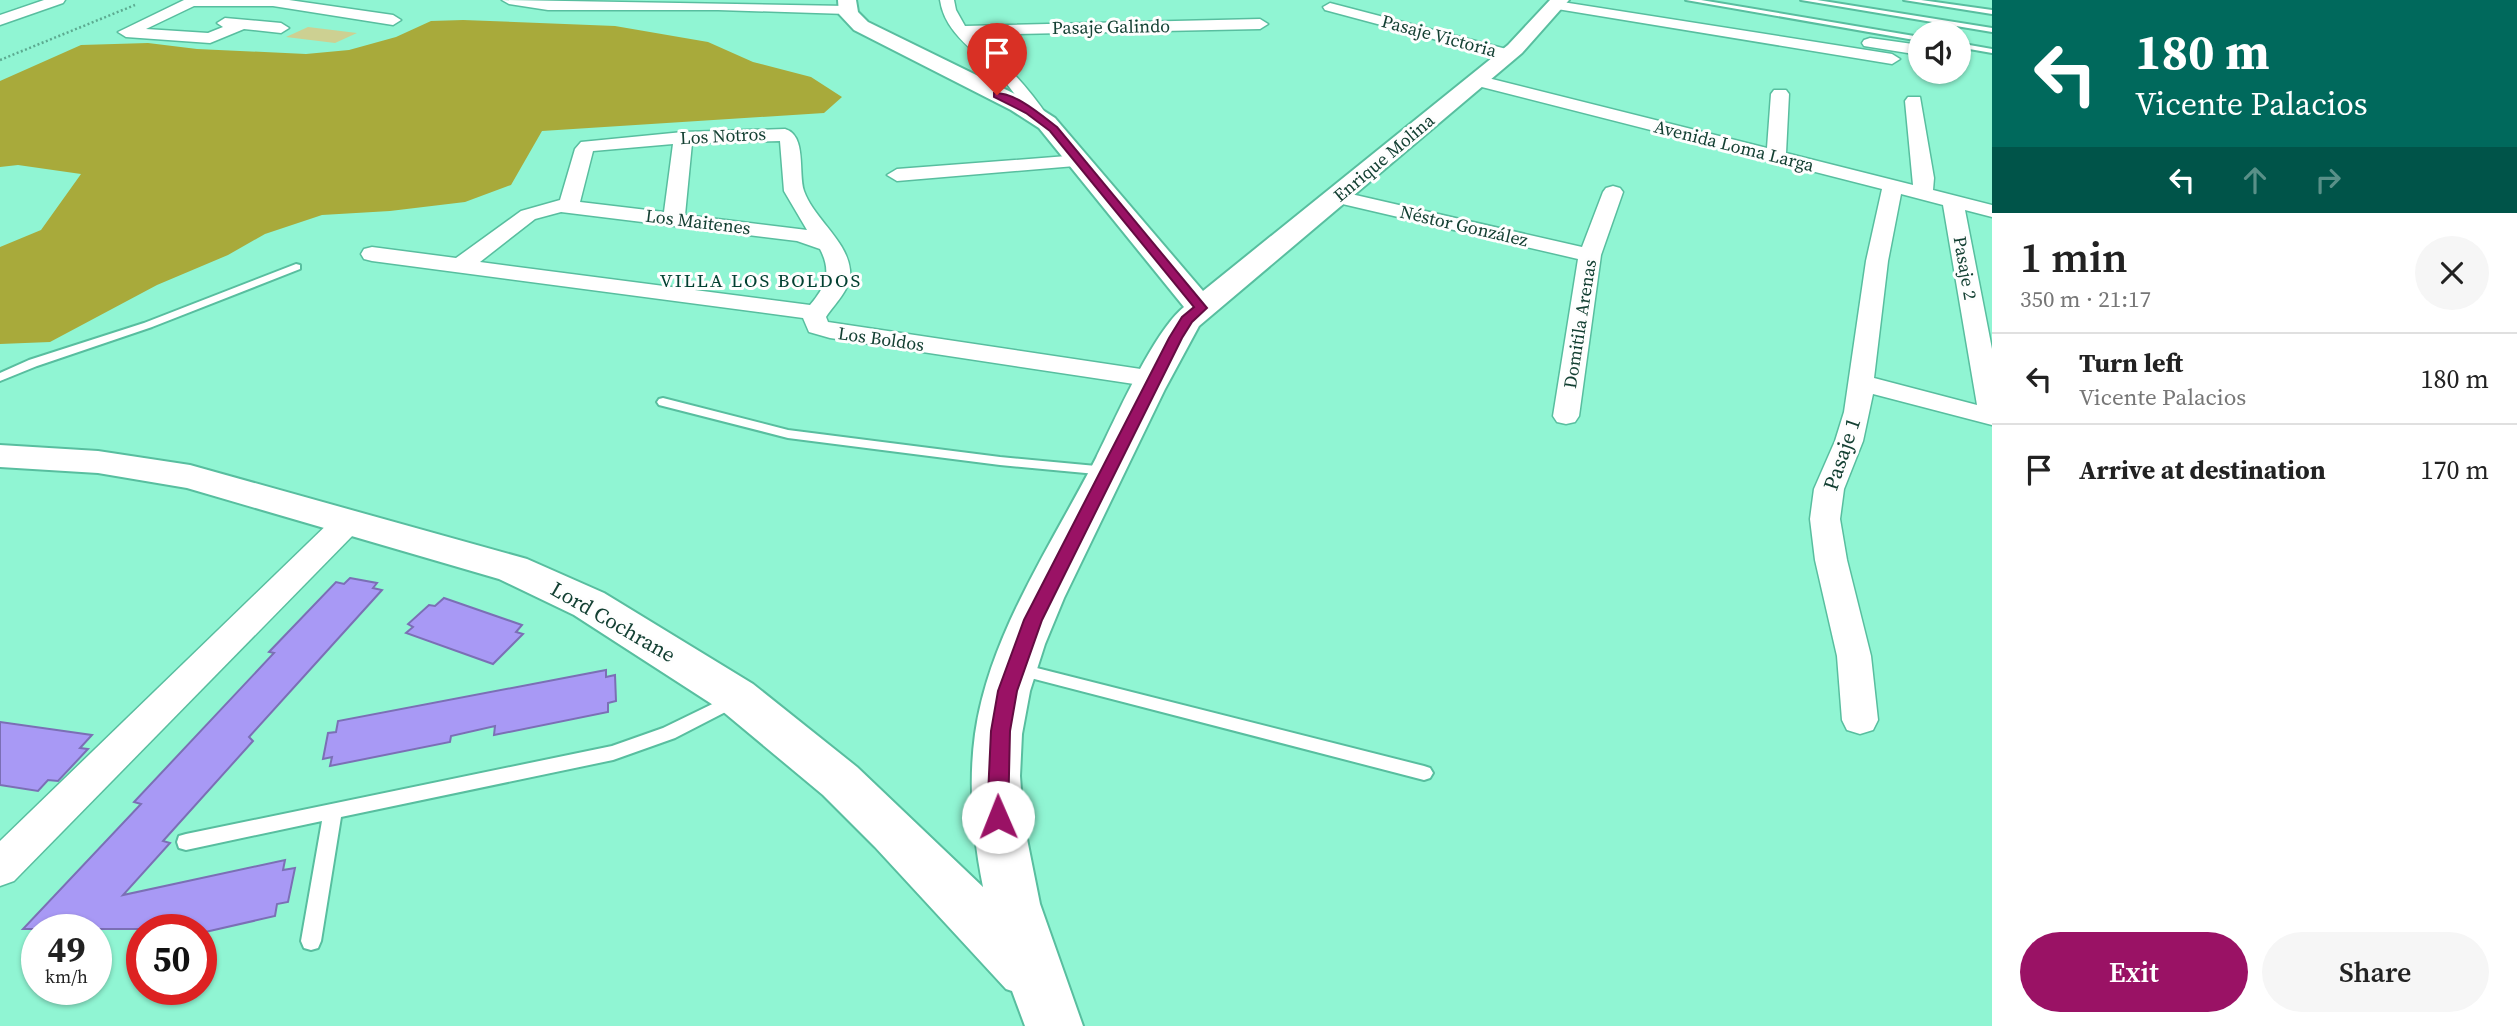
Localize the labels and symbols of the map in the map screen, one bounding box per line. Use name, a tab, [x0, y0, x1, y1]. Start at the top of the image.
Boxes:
street label: Pasaje Victoria	[1379, 8, 1500, 63]
street label: Pasaje Galindo	[1052, 13, 1170, 40]
pin	[967, 23, 1027, 95]
street label: Enrique Molina	[1328, 107, 1440, 207]
street label: Avenida Loma Larga	[1652, 114, 1818, 178]
street label: Los Notros	[679, 121, 767, 150]
street label: Néstor González	[1398, 199, 1531, 252]
street label: Los Maitenes	[644, 203, 752, 240]
street label: Pasaje 2	[1948, 234, 1983, 302]
street label: Domitila Arenas	[1557, 257, 1602, 390]
district label: VILLA LOS BOLDOS	[660, 267, 862, 293]
street label: Los Boldos	[836, 320, 926, 357]
street label: Pasaje 1	[1816, 414, 1867, 494]
street label: Lord Cochrane	[546, 574, 681, 669]
position arrow	[961, 780, 1035, 854]
speed limit sign: 50	[126, 914, 217, 1005]

